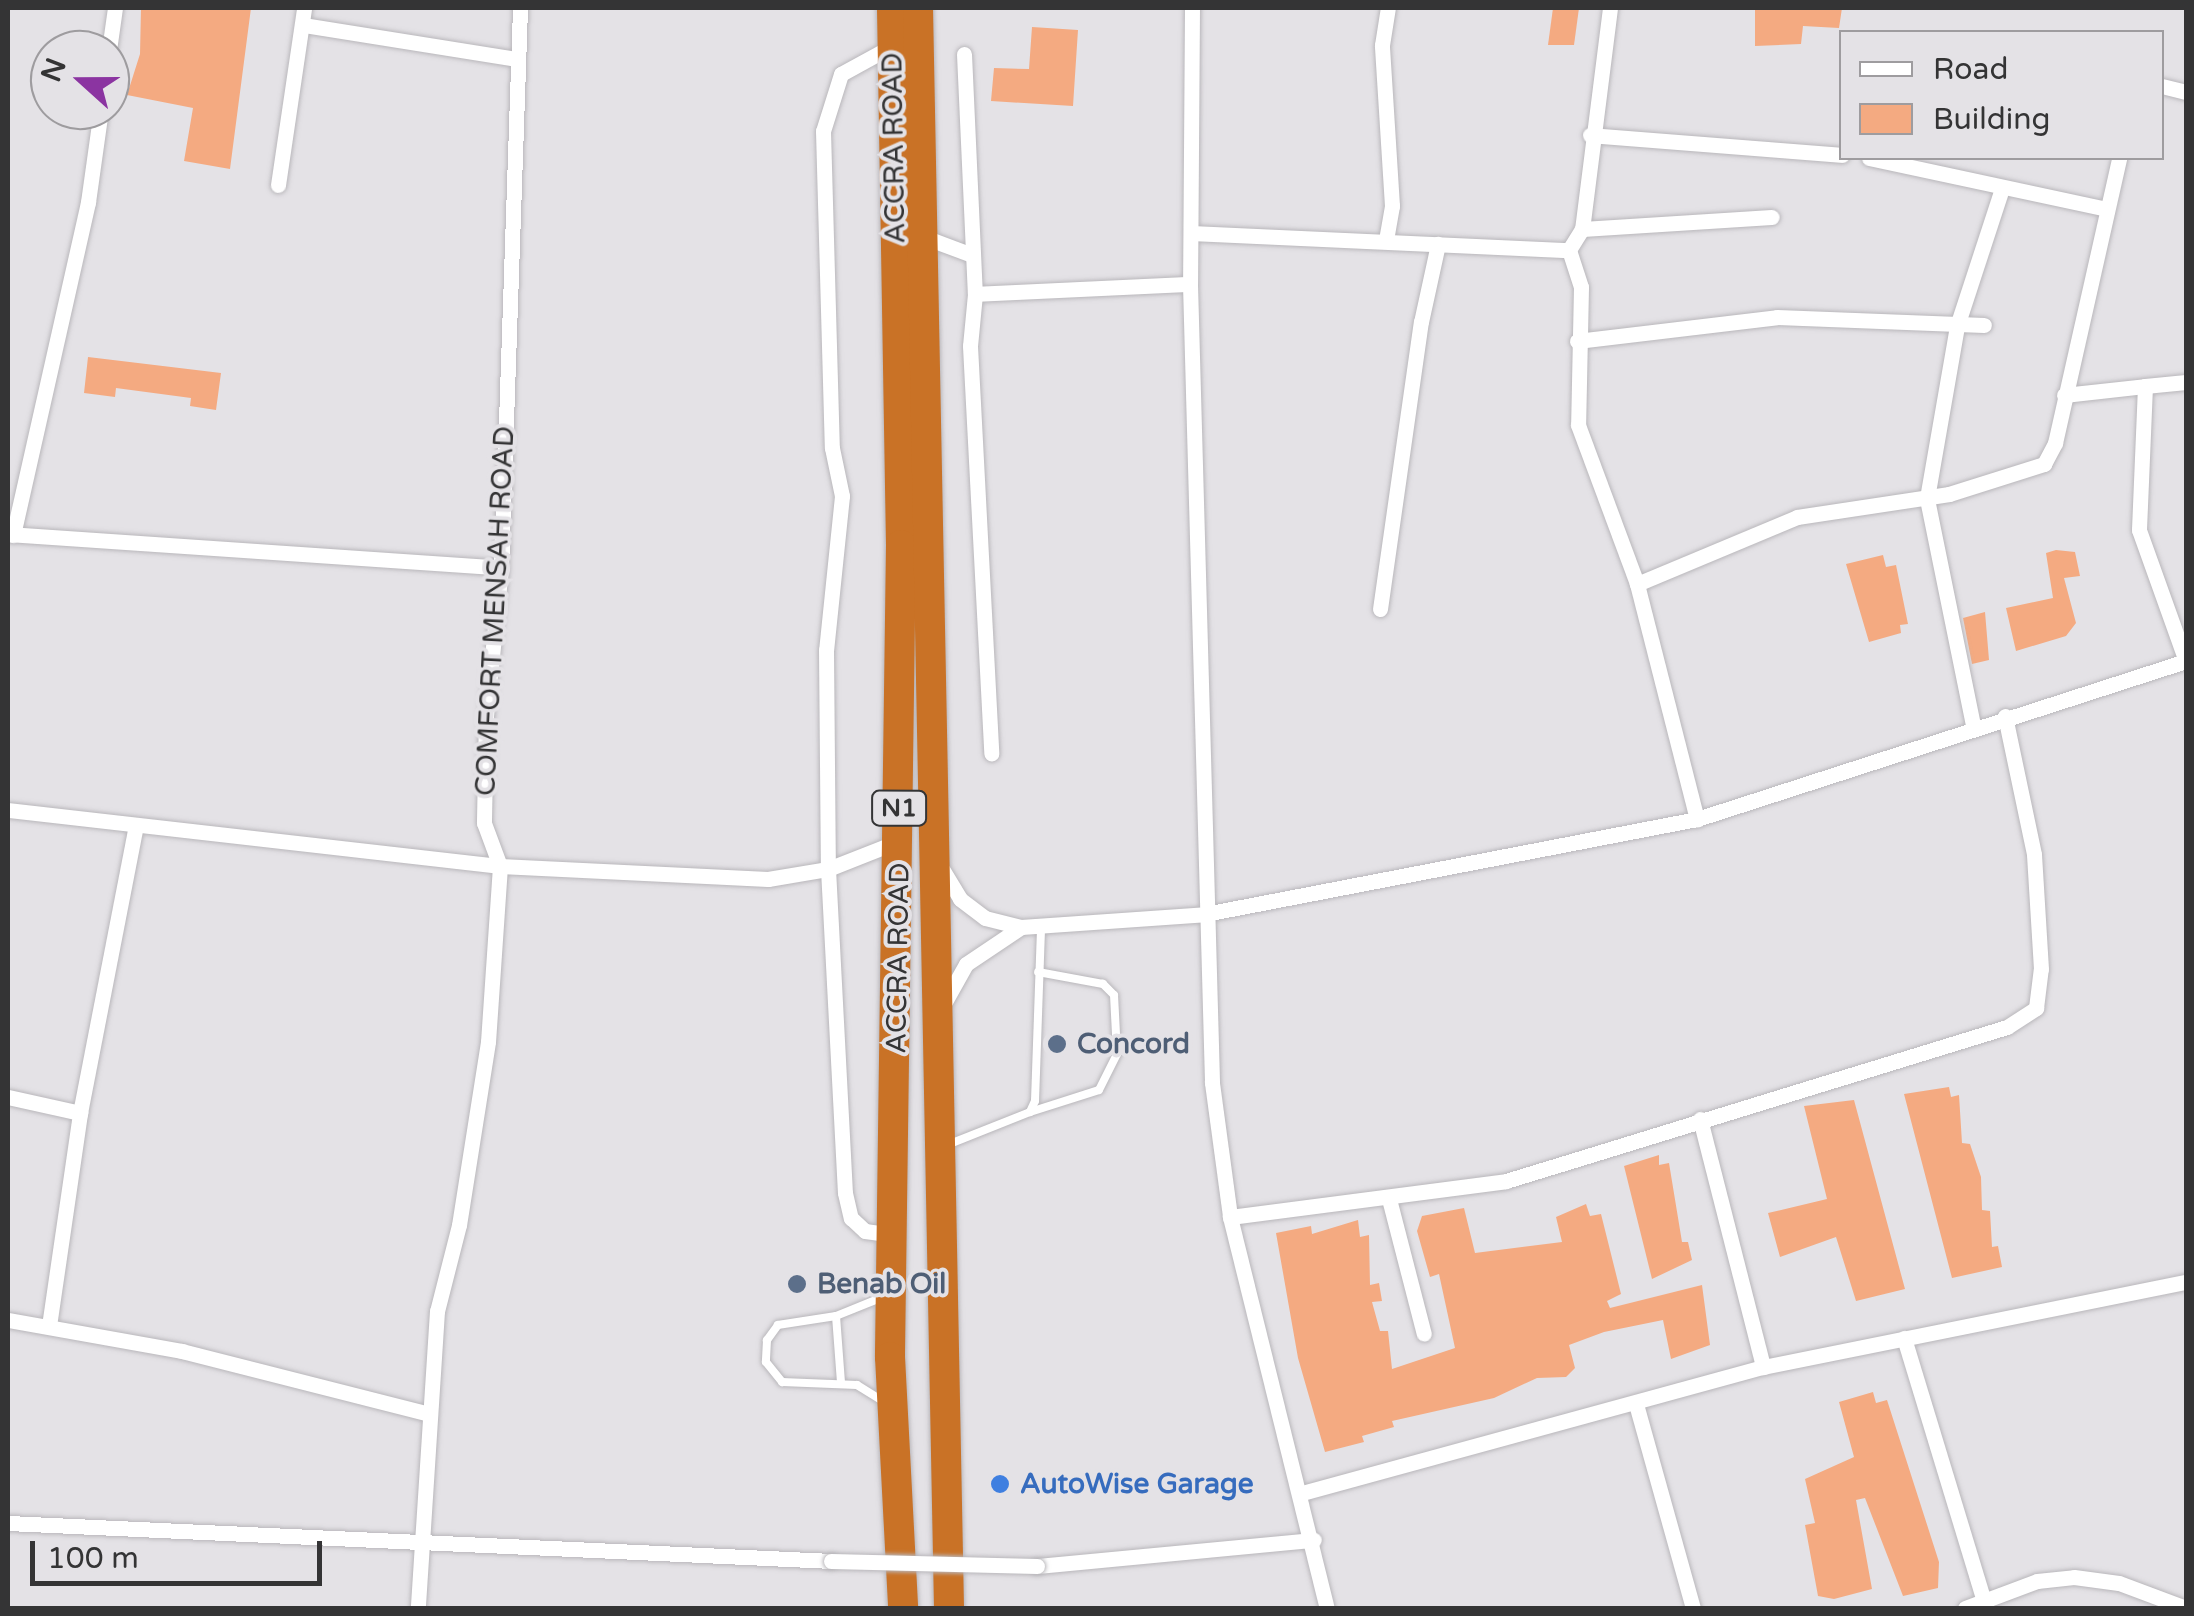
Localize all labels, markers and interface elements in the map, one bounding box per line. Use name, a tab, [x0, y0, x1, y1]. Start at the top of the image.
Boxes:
north arrow	[30, 30, 130, 130]
legend	[1839, 30, 2164, 160]
text: Road	[1933, 51, 2008, 88]
street label: ACCRA ROAD	[876, 52, 912, 244]
text: N	[34, 53, 74, 87]
text: Building	[1933, 101, 2050, 138]
street label: COMFORT MENSAH ROAD	[469, 425, 521, 797]
road number: N1	[869, 788, 929, 828]
street label: ACCRA ROAD	[880, 862, 916, 1054]
place label: Concord	[1077, 1027, 1190, 1061]
marker: Concord	[1046, 1033, 1068, 1055]
place label: Benab Oil	[817, 1267, 946, 1301]
marker: Benab Oil	[786, 1273, 808, 1295]
place label: AutoWise Garage	[1020, 1467, 1254, 1501]
marker: AutoWise Garage	[989, 1473, 1011, 1495]
scale bar	[35, 1521, 328, 1583]
text: 100 m	[47, 1540, 139, 1577]

